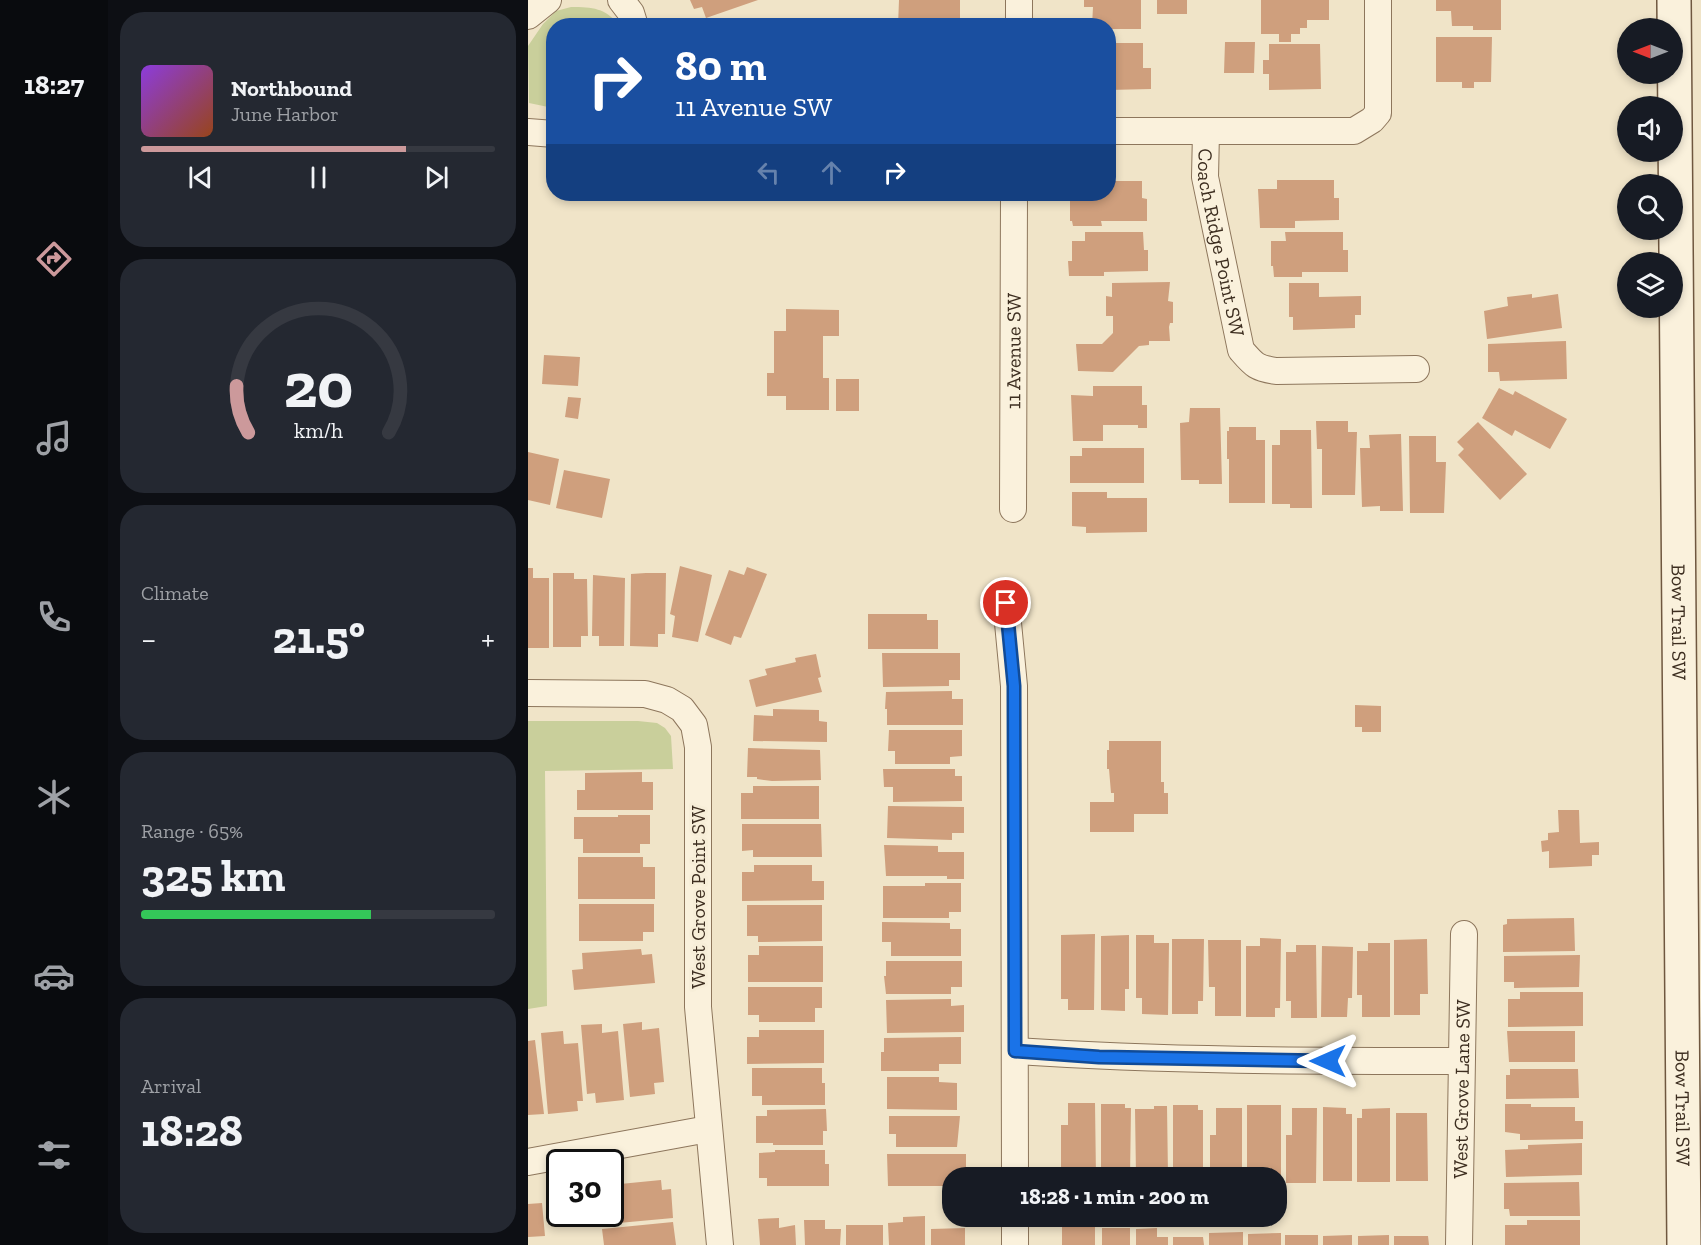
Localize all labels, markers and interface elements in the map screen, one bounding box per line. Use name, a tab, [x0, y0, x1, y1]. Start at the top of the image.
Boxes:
north arrow	[1617, 18, 1683, 84]
map controls	[1617, 18, 1683, 318]
text: 80 m	[675, 40, 766, 91]
icon: right	[576, 42, 654, 120]
text: 18:27	[24, 69, 84, 101]
text: Northbound	[231, 75, 352, 102]
text: 11 Avenue SW	[675, 91, 832, 123]
button: sound	[1617, 96, 1683, 162]
text: June Harbor	[231, 102, 339, 126]
street label: Coach Ridge Point SW	[1193, 148, 1250, 339]
icon: left	[752, 156, 785, 189]
icon: ahead	[815, 156, 848, 189]
icon: right	[878, 156, 911, 189]
icon: previous	[184, 161, 217, 194]
icon: pause	[302, 161, 335, 194]
icon: next	[420, 161, 453, 194]
button: search	[1617, 174, 1683, 240]
icon: directions	[33, 238, 75, 280]
button: layers	[1617, 252, 1683, 318]
street label: 11 Avenue SW	[1001, 292, 1026, 409]
text: 20	[283, 348, 353, 423]
icon: music	[33, 417, 75, 459]
text: km/h	[294, 418, 342, 443]
street label: Bow Trail SW	[1667, 564, 1691, 680]
pin	[980, 577, 1031, 628]
text: Climate	[141, 581, 209, 605]
icon: arrive	[989, 586, 1022, 619]
icon: phone	[33, 596, 75, 638]
text: 21.5°	[273, 611, 365, 665]
text: −	[141, 619, 156, 658]
text: +	[481, 619, 495, 658]
icon: climate	[33, 776, 75, 818]
street label: West Grove Point SW	[686, 805, 710, 989]
text: Range · 65%	[141, 819, 243, 843]
text: 325 km	[141, 849, 285, 903]
icon: car	[33, 955, 75, 997]
street label: West Grove Lane SW	[1448, 999, 1475, 1179]
position arrow	[1296, 1029, 1360, 1093]
street label: Bow Trail SW	[1670, 1050, 1695, 1166]
text: Arrival	[141, 1074, 201, 1098]
text: 18:28	[141, 1104, 243, 1158]
icon: filters	[33, 1134, 75, 1176]
speed limit sign: 30	[546, 1149, 624, 1227]
text: 18:28 · 1 min · 200 m	[1020, 1183, 1209, 1210]

